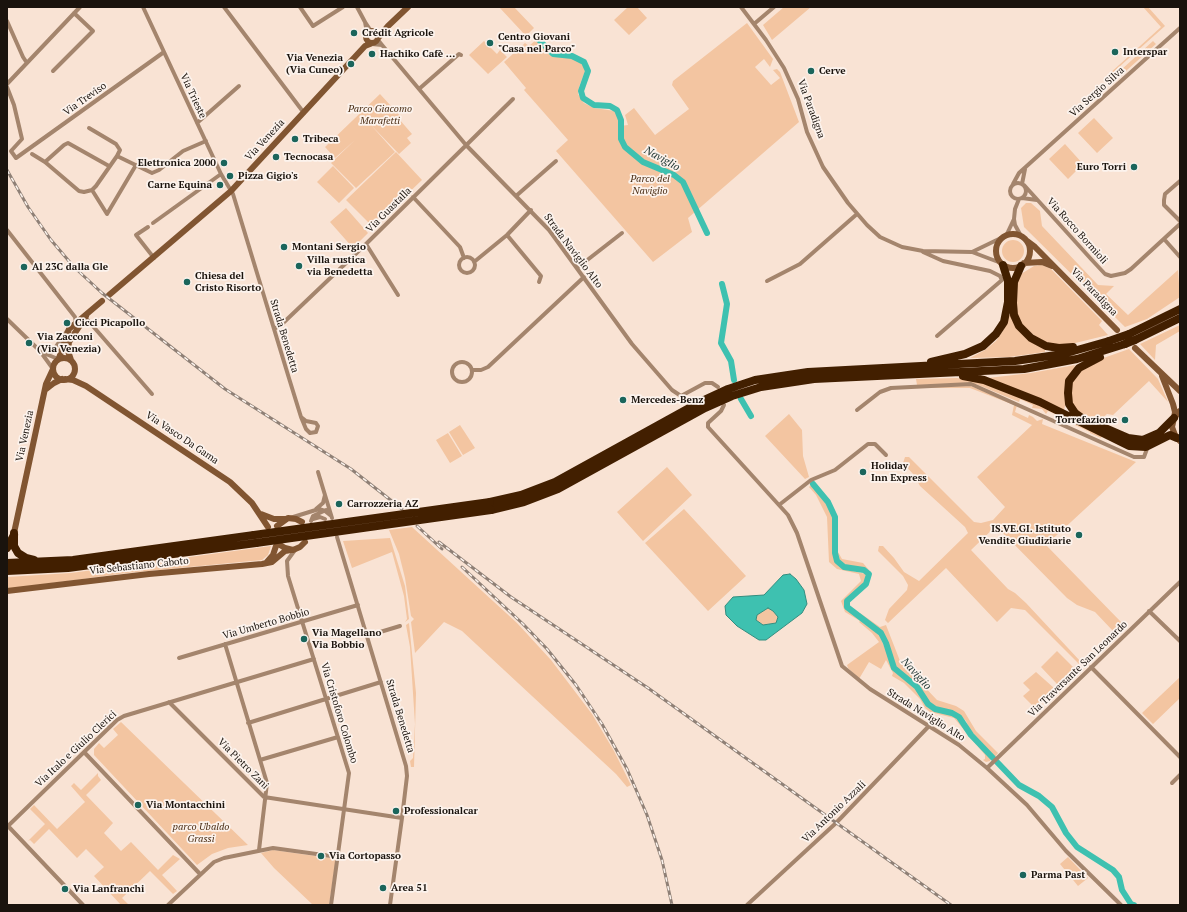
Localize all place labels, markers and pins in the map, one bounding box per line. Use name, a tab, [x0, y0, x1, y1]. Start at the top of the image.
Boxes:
place label: Crédit Agricole	[362, 27, 434, 39]
marker: Crédit Agricole	[349, 28, 359, 38]
place label: Centro Giovani "Casa nel Parco"	[498, 31, 575, 54]
marker: Centro Giovani "Casa nel Parco"	[485, 38, 495, 48]
place label: Interspar	[1123, 46, 1167, 58]
marker: Interspar	[1110, 47, 1120, 57]
place label: Hachiko Cafè ...	[380, 48, 455, 60]
marker: Hachiko Cafè ...	[367, 49, 377, 59]
place label: Via Venezia (Via Cuneo)	[286, 52, 343, 76]
marker: Via Venezia (Via Cuneo)	[346, 59, 356, 69]
place label: Cerve	[819, 65, 846, 77]
marker: Cerve	[806, 66, 816, 76]
place label: Tribeca	[303, 133, 339, 145]
marker: Tribeca	[290, 134, 300, 144]
place label: Tecnocasa	[284, 151, 333, 163]
marker: Tecnocasa	[271, 152, 281, 162]
place label: Elettronica 2000	[138, 157, 216, 169]
marker: Elettronica 2000	[219, 158, 229, 168]
place label: Euro Torri	[1077, 161, 1126, 173]
marker: Euro Torri	[1129, 162, 1139, 172]
place label: Pizza Gigio's	[238, 170, 298, 182]
marker: Pizza Gigio's	[225, 171, 235, 181]
place label: Carne Equina	[148, 179, 212, 191]
marker: Carne Equina	[215, 180, 225, 190]
place label: Montani Sergio	[292, 241, 366, 253]
marker: Montani Sergio	[279, 242, 289, 252]
place label: Villa rustica via Benedetta	[307, 254, 372, 278]
place label: Al 23C dalla Gle	[32, 261, 108, 273]
marker: Villa rustica via Benedetta	[294, 261, 304, 271]
marker: Al 23C dalla Gle	[19, 262, 29, 272]
place label: Chiesa del Cristo Risorto	[195, 270, 261, 294]
marker: Chiesa del Cristo Risorto	[182, 277, 192, 287]
place label: Cicci Picapollo	[75, 317, 145, 329]
marker: Cicci Picapollo	[62, 318, 72, 328]
place label: Via Zacconi (Via Venezia)	[37, 331, 101, 354]
marker: Via Zacconi (Via Venezia)	[24, 338, 34, 348]
place label: Mercedes-Benz	[631, 394, 704, 406]
marker: Mercedes-Benz	[618, 395, 628, 405]
place label: Torrefazione	[1055, 414, 1117, 426]
marker: Torrefazione	[1120, 415, 1130, 425]
place label: Holiday Inn Express	[871, 460, 927, 484]
marker: Holiday Inn Express	[858, 467, 868, 477]
place label: Carrozzeria AZ	[347, 498, 418, 510]
marker: Carrozzeria AZ	[334, 499, 344, 509]
place label: IS.VE.GI. Istituto Vendite Giudiziarie	[978, 523, 1071, 546]
marker: IS.VE.GI. Istituto Vendite Giudiziarie	[1074, 530, 1084, 540]
place label: Via Magellano Via Bobbio	[312, 627, 381, 650]
marker: Via Magellano Via Bobbio	[299, 634, 309, 644]
place label: Via Montacchini	[146, 799, 225, 811]
marker: Via Montacchini	[133, 800, 143, 810]
place label: Professionalcar	[404, 805, 478, 817]
marker: Professionalcar	[391, 806, 401, 816]
place label: Via Cortopasso	[329, 850, 401, 862]
marker: Via Cortopasso	[316, 851, 326, 861]
place label: Parma Past	[1031, 869, 1085, 881]
marker: Parma Past	[1018, 870, 1028, 880]
place label: Area 51	[391, 882, 428, 894]
place label: Via Lanfranchi	[73, 883, 144, 895]
marker: Area 51	[378, 883, 388, 893]
marker: Via Lanfranchi	[60, 884, 70, 894]

